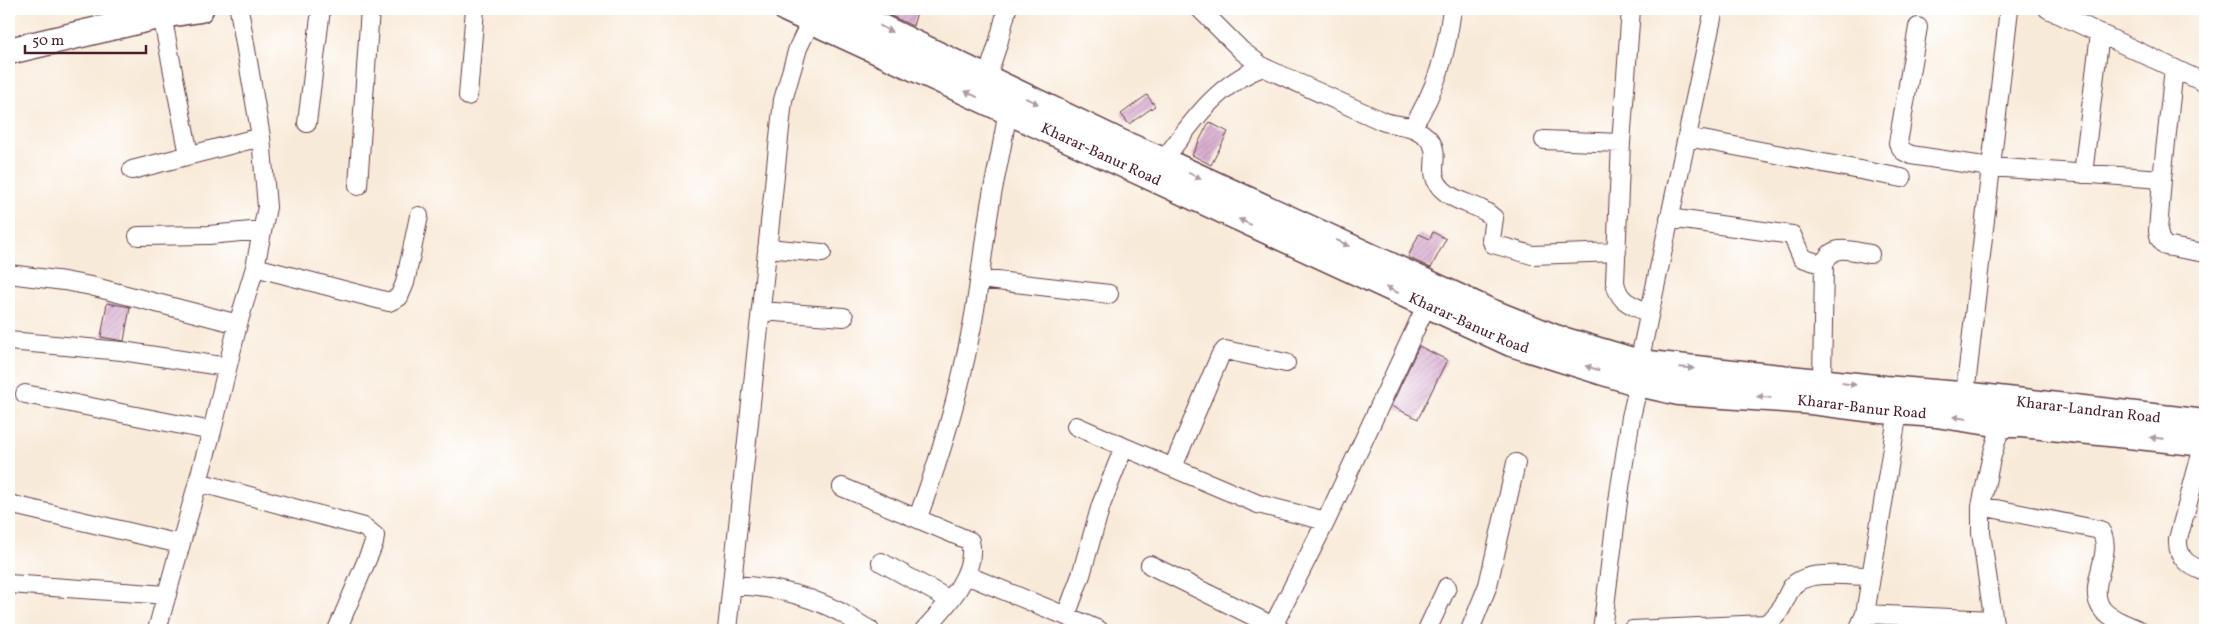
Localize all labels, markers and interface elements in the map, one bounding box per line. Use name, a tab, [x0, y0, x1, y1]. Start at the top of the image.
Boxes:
scale bar	[25, 22, 146, 54]
one-way arrow	[879, 25, 893, 33]
text: 50 m	[32, 31, 64, 52]
one-way arrow	[964, 90, 978, 98]
one-way arrow	[1025, 98, 1039, 106]
street label: Kharar-Banur Road	[1037, 119, 1164, 192]
one-way arrow	[1188, 172, 1202, 180]
one-way arrow	[1238, 217, 1252, 225]
one-way arrow	[1336, 240, 1350, 248]
one-way arrow	[1385, 285, 1400, 294]
street label: Kharar-Banur Road	[1405, 288, 1532, 360]
one-way arrow	[1585, 364, 1600, 372]
one-way arrow	[1680, 364, 1696, 372]
one-way arrow	[1841, 380, 1857, 388]
street label: Kharar-Banur Road	[1796, 391, 1927, 425]
street label: Kharar-Landran Road	[2015, 392, 2162, 430]
one-way arrow	[1756, 393, 1772, 401]
one-way arrow	[1952, 413, 1968, 421]
one-way arrow	[2148, 434, 2164, 442]

